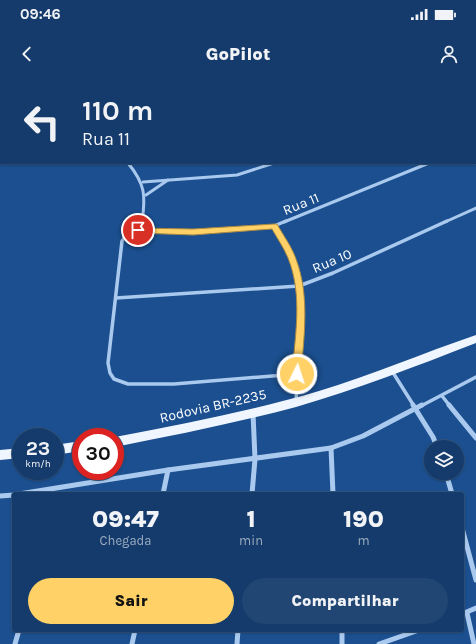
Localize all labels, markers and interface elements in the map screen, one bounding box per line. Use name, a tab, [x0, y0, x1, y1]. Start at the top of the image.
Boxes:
text: 09:46	[20, 5, 61, 23]
icon: back	[16, 43, 38, 65]
text: GoPilot	[206, 43, 270, 65]
icon: person	[438, 43, 460, 65]
text: 110 m	[82, 94, 153, 127]
icon: left	[16, 96, 68, 148]
text: Rua 11	[82, 128, 130, 150]
street label: Rua 11	[281, 189, 321, 219]
pin	[121, 213, 155, 247]
icon: arrive	[127, 219, 149, 241]
street label: Rua 10	[310, 245, 354, 277]
position arrow	[276, 353, 318, 395]
street label: Rodovia BR-2235	[158, 385, 268, 427]
speed limit sign: 30	[72, 428, 124, 480]
text: 23	[26, 437, 50, 460]
map controls	[424, 440, 464, 480]
button: layers	[424, 440, 464, 480]
text: km/h	[25, 458, 51, 470]
text: 09:47	[92, 505, 159, 533]
text: 1	[246, 505, 256, 533]
text: 190	[343, 505, 384, 533]
text: Chegada	[100, 533, 151, 548]
text: min	[239, 533, 263, 548]
text: m	[357, 533, 370, 548]
button: Sair	[28, 578, 234, 624]
button: Compartilhar	[242, 578, 448, 624]

